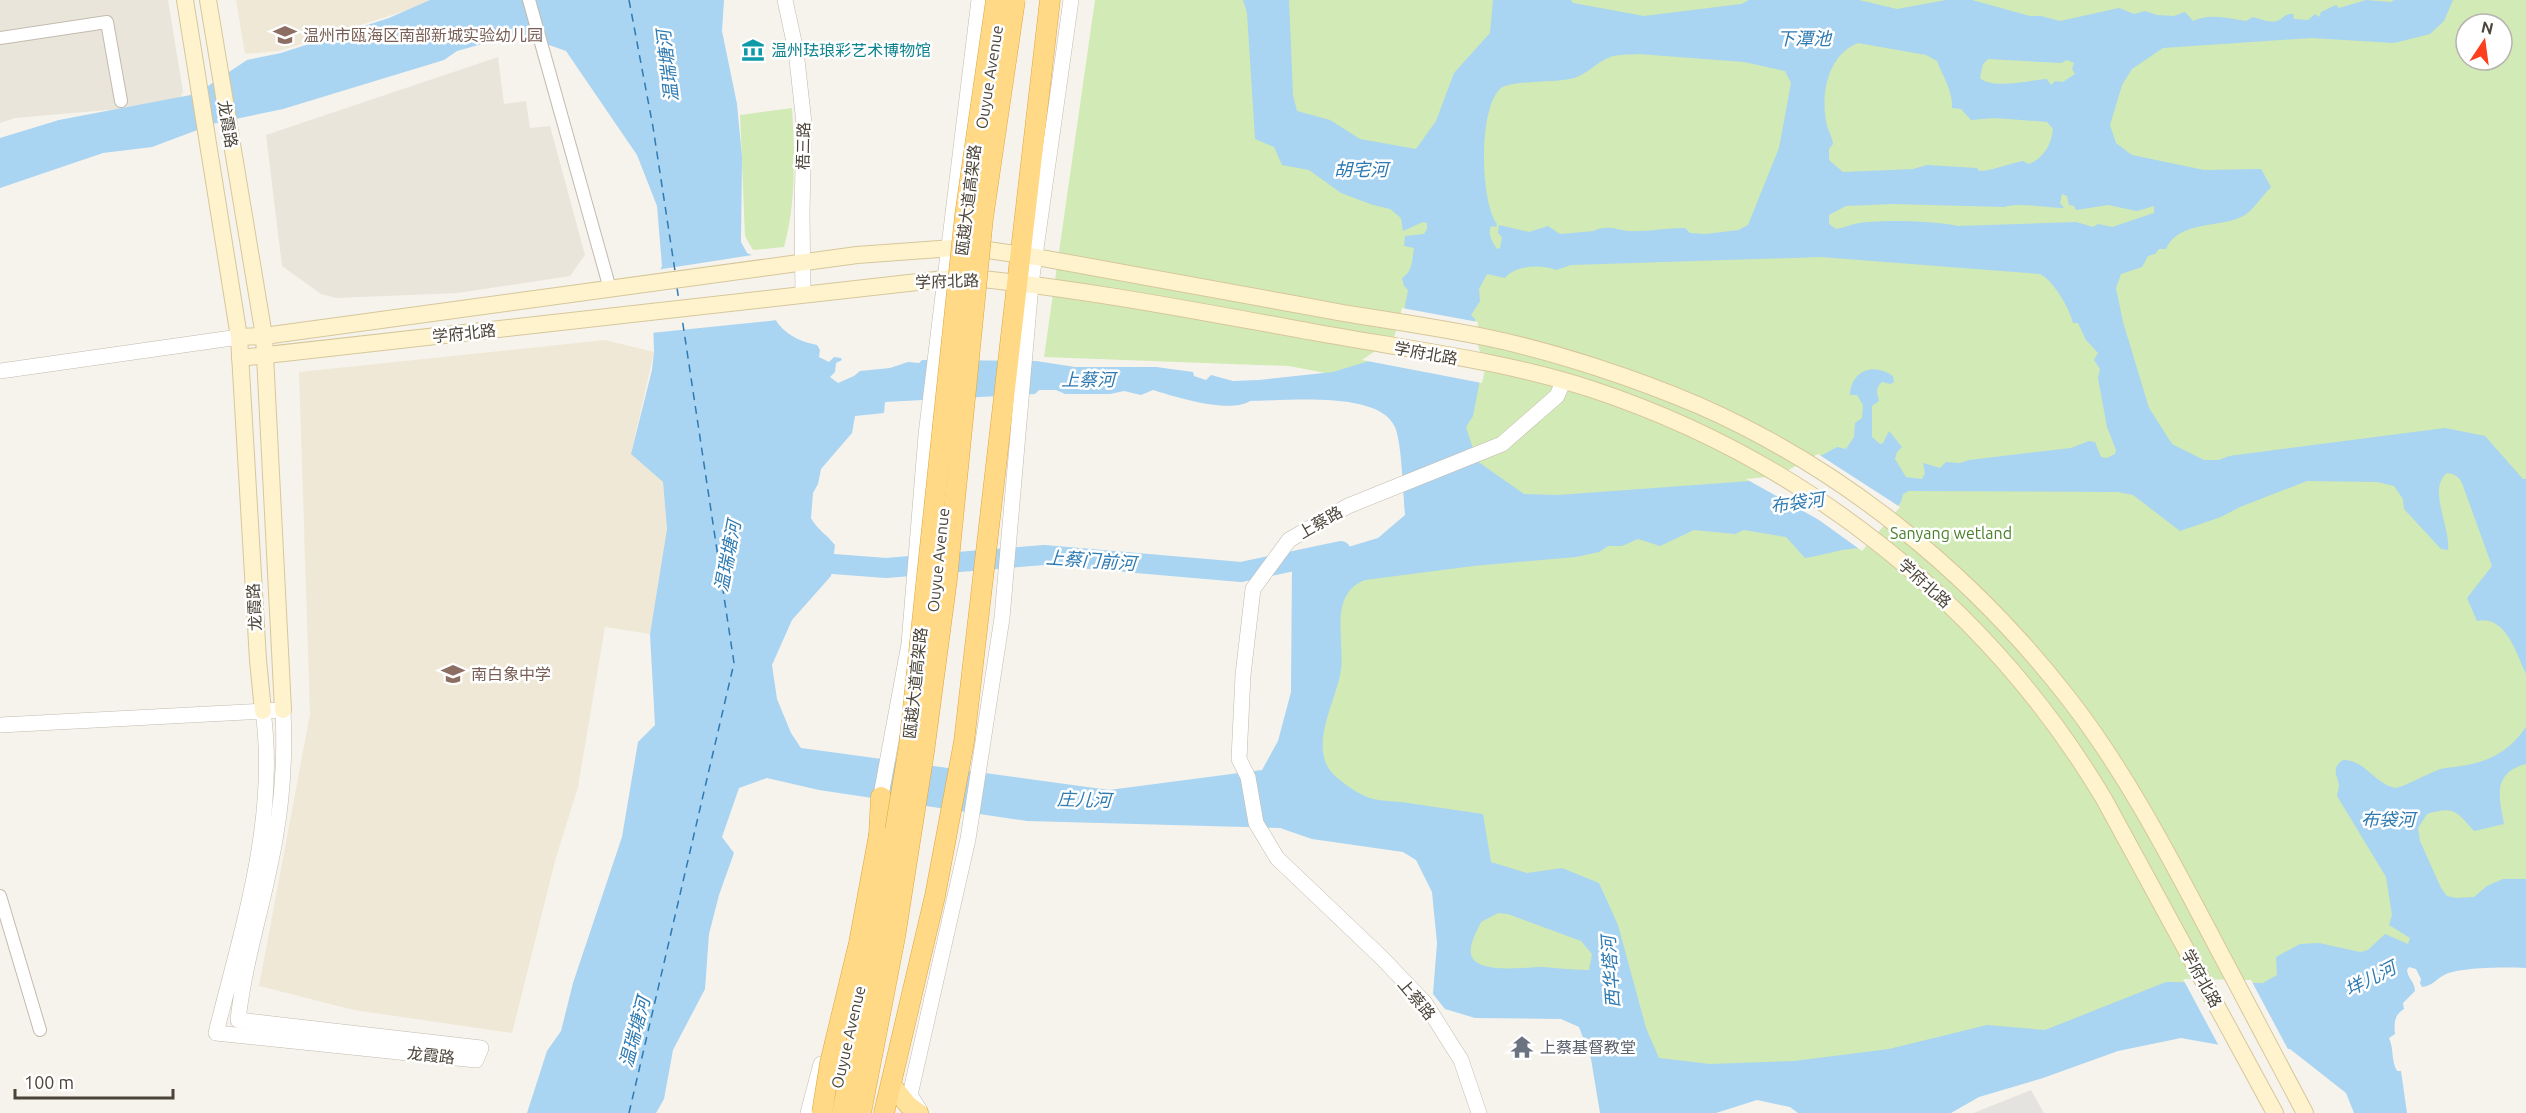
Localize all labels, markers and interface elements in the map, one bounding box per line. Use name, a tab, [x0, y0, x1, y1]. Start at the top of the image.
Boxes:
north arrow	[2454, 12, 2514, 72]
text: N	[2480, 17, 2495, 37]
school or university icon: 温州市瓯海区南部新城实验幼儿园	[272, 22, 298, 48]
street label: Ouyue Avenue	[972, 24, 1006, 130]
place label: 温州市瓯海区南部新城实验幼儿园	[303, 26, 543, 44]
water label: 温瑞塘河	[652, 26, 681, 103]
water label: 下潭池	[1777, 28, 1833, 48]
museum icon: 温州珐琅彩艺术博物馆	[740, 37, 766, 63]
place label: 温州珐琅彩艺术博物馆	[771, 41, 931, 59]
street label: 龙霞路	[215, 99, 241, 149]
street label: 梧三路	[794, 122, 812, 170]
street label: 瓯越大道高架路	[952, 143, 984, 257]
water label: 胡宅河	[1334, 159, 1391, 179]
street label: 学府北路	[915, 271, 979, 291]
street label: 学府北路	[431, 321, 497, 345]
street label: 学府北路	[1393, 339, 1459, 367]
water label: 上蔡河	[1061, 369, 1118, 389]
water label: 布袋河	[1769, 488, 1828, 516]
street label: 上蔡路	[1295, 502, 1345, 542]
street label: Ouyue Avenue	[924, 507, 952, 613]
water label: 温瑞塘河	[710, 516, 744, 593]
park label: Sanyang wetland	[1890, 524, 2012, 542]
water label: 上蔡门前河	[1045, 547, 1140, 573]
street label: 学府北路	[1895, 555, 1955, 611]
street label: 龙霞路	[244, 583, 264, 631]
street label: 瓯越大道高架路	[900, 626, 930, 740]
school or university icon: 南白象中学	[440, 661, 466, 687]
place label: 南白象中学	[471, 665, 551, 683]
water label: 庄儿河	[1057, 788, 1114, 810]
water label: 布袋河	[2361, 809, 2418, 829]
water label: 西华塔河	[1597, 932, 1622, 1009]
street label: 学府北路	[2179, 946, 2225, 1010]
water label: 垟儿河	[2341, 955, 2401, 999]
street label: 上蔡路	[1395, 975, 1439, 1023]
street label: Ouyue Avenue	[827, 984, 869, 1090]
water label: 温瑞塘河	[615, 992, 654, 1069]
temple icon: 上蔡基督教堂	[1509, 1034, 1535, 1060]
place label: 上蔡基督教堂	[1540, 1038, 1636, 1056]
street label: 龙霞路	[406, 1044, 456, 1066]
scale bar	[15, 1062, 172, 1100]
text: 100 m	[24, 1072, 74, 1092]

